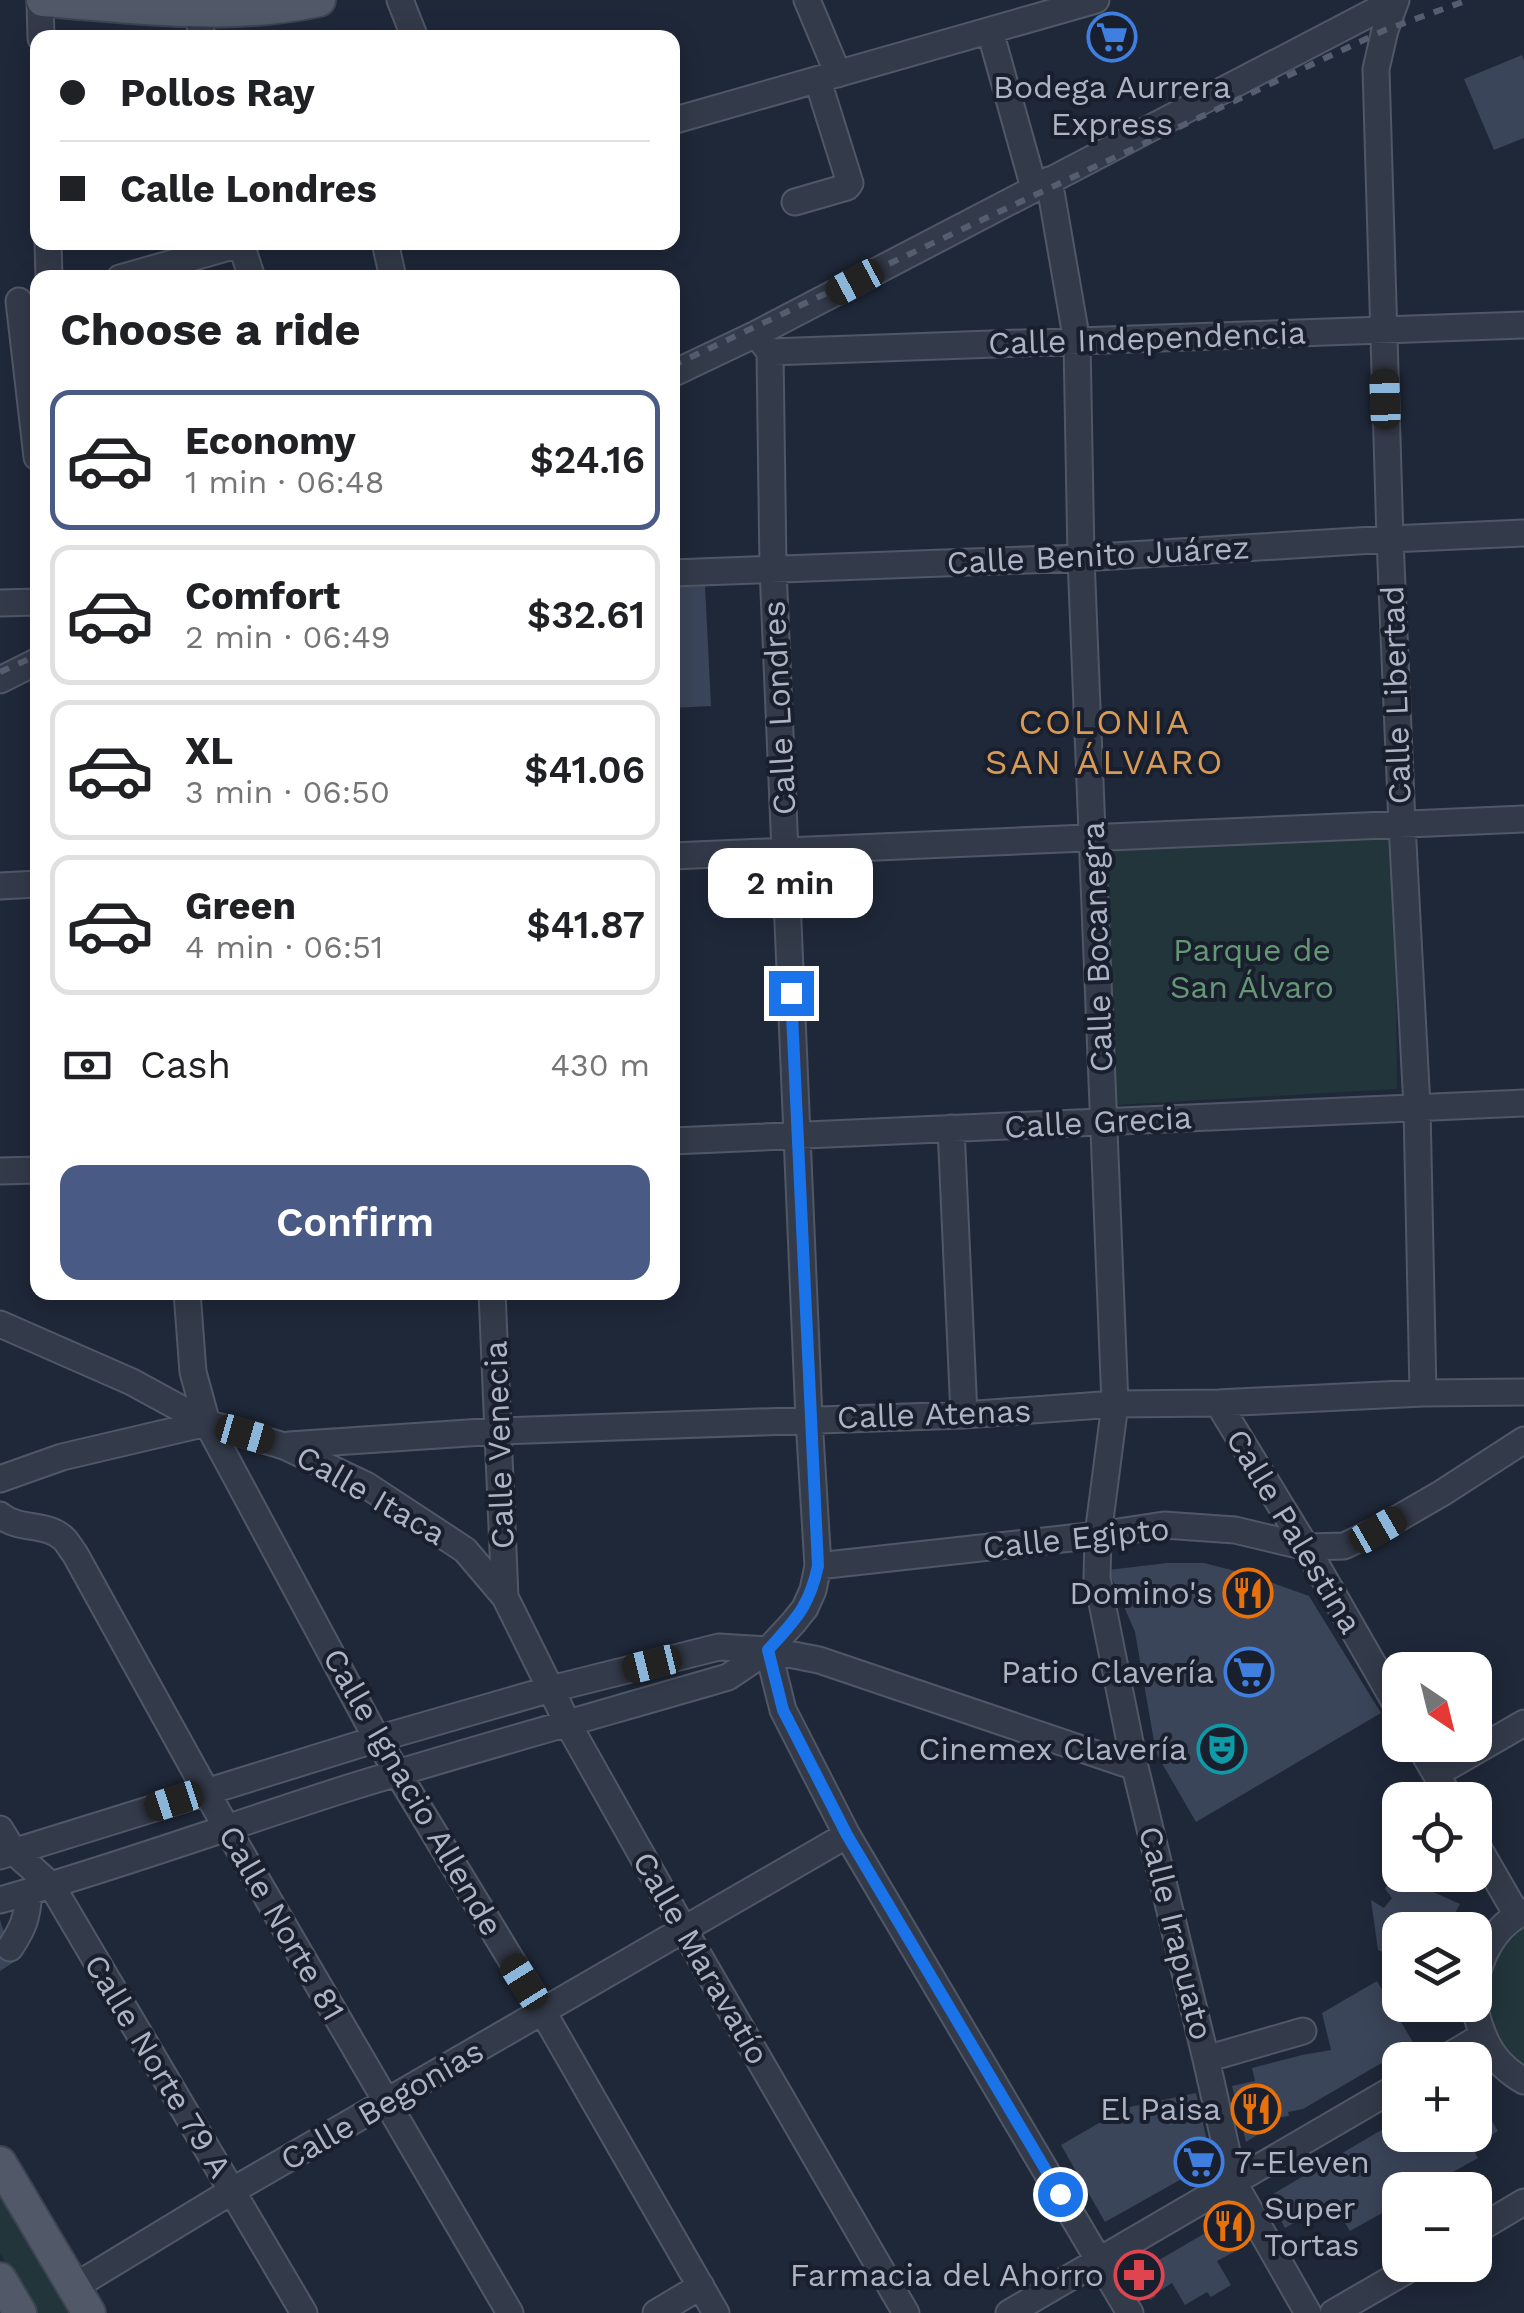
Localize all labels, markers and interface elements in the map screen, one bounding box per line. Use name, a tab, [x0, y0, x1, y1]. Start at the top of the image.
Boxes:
supermarket icon: Bodega Aurrera Express	[1086, 11, 1138, 63]
place label: Bodega Aurrera Express	[993, 68, 1231, 143]
text: Pollos Ray	[120, 71, 315, 115]
text: Calle Londres	[120, 167, 377, 211]
car	[821, 255, 889, 309]
text: Choose a ride	[60, 303, 360, 356]
street label: Calle Independencia	[987, 313, 1307, 363]
car	[1369, 368, 1401, 430]
icon: car	[65, 415, 155, 505]
text: Economy	[185, 419, 356, 463]
text: $24.16	[530, 438, 645, 482]
text: 1 min · 06:48	[185, 463, 384, 501]
street label: Calle Benito Juárez	[946, 528, 1250, 582]
icon: car	[65, 570, 155, 660]
text: Comfort	[185, 574, 340, 618]
street label: Calle Libertad	[1373, 585, 1419, 805]
text: $32.61	[527, 593, 645, 637]
street label: Calle Londres	[754, 600, 804, 816]
text: 2 min · 06:49	[185, 618, 391, 656]
district label: COLONIA SAN ÁLVARO	[985, 701, 1225, 783]
icon: car	[65, 725, 155, 815]
text: XL	[185, 729, 233, 773]
text: $41.06	[524, 748, 645, 792]
text: 3 min · 06:50	[185, 773, 390, 811]
street label: Calle Bocanegra	[1074, 821, 1120, 1073]
callout: 2 min	[708, 848, 874, 918]
text: 2 min	[747, 864, 834, 902]
icon: car	[65, 880, 155, 970]
text: Green	[185, 884, 296, 928]
text: $41.87	[526, 903, 645, 947]
text: 4 min · 06:51	[185, 928, 383, 966]
park label: Parque de San Álvaro	[1170, 931, 1334, 1006]
route end	[769, 971, 814, 1016]
icon: cash	[60, 1038, 115, 1093]
text: Cash	[140, 1043, 231, 1087]
text: 430 m	[550, 1046, 650, 1084]
street label: Calle Grecia	[1003, 1098, 1193, 1146]
button: Confirm	[60, 1165, 650, 1280]
street label: Calle Venecia	[476, 1340, 522, 1550]
street label: Calle Atenas	[836, 1392, 1032, 1436]
car	[212, 1411, 278, 1457]
street label: Calle Palestina	[1218, 1422, 1370, 1640]
street label: Calle Itaca	[290, 1437, 452, 1553]
car	[1345, 1502, 1411, 1558]
street label: Calle Egipto	[981, 1509, 1171, 1567]
restaurant icon: Domino's	[1222, 1567, 1274, 1619]
place label: Domino's	[1069, 1574, 1213, 1612]
street label: Calle Ignacio Allende	[315, 1641, 511, 1943]
car	[619, 1642, 685, 1686]
supermarket icon: Patio Clavería	[1223, 1646, 1275, 1698]
north arrow	[1382, 1652, 1492, 1762]
map controls	[1382, 1652, 1492, 2282]
place label: Patio Clavería	[1001, 1653, 1214, 1691]
theatre icon: Cinemex Clavería	[1196, 1723, 1248, 1775]
place label: Cinemex Clavería	[918, 1730, 1187, 1768]
car	[141, 1777, 207, 1825]
button: locate	[1382, 1782, 1492, 1892]
street label: Calle Norte 81	[211, 1819, 353, 2027]
street label: Calle Irapuato	[1131, 1822, 1221, 2044]
street label: Calle Maravatío	[625, 1845, 777, 2071]
button: layers	[1382, 1912, 1492, 2022]
street label: Calle Norte 79 A	[76, 1948, 240, 2184]
car	[495, 1949, 553, 2015]
street label: Calle Begonias	[274, 2032, 490, 2178]
button: +	[1382, 2042, 1492, 2152]
restaurant icon: El Paisa	[1230, 2083, 1282, 2135]
place label: El Paisa	[1100, 2090, 1221, 2128]
supermarket icon: 7-Eleven	[1173, 2136, 1225, 2188]
place label: 7-Eleven	[1234, 2143, 1370, 2181]
route start	[1038, 2172, 1083, 2217]
button: −	[1382, 2172, 1492, 2282]
place label: Super Tortas	[1264, 2189, 1360, 2264]
restaurant icon: Super Tortas	[1203, 2200, 1255, 2252]
pharmacy icon: Farmacia del Ahorro	[1113, 2249, 1165, 2301]
place label: Farmacia del Ahorro	[790, 2256, 1104, 2294]

